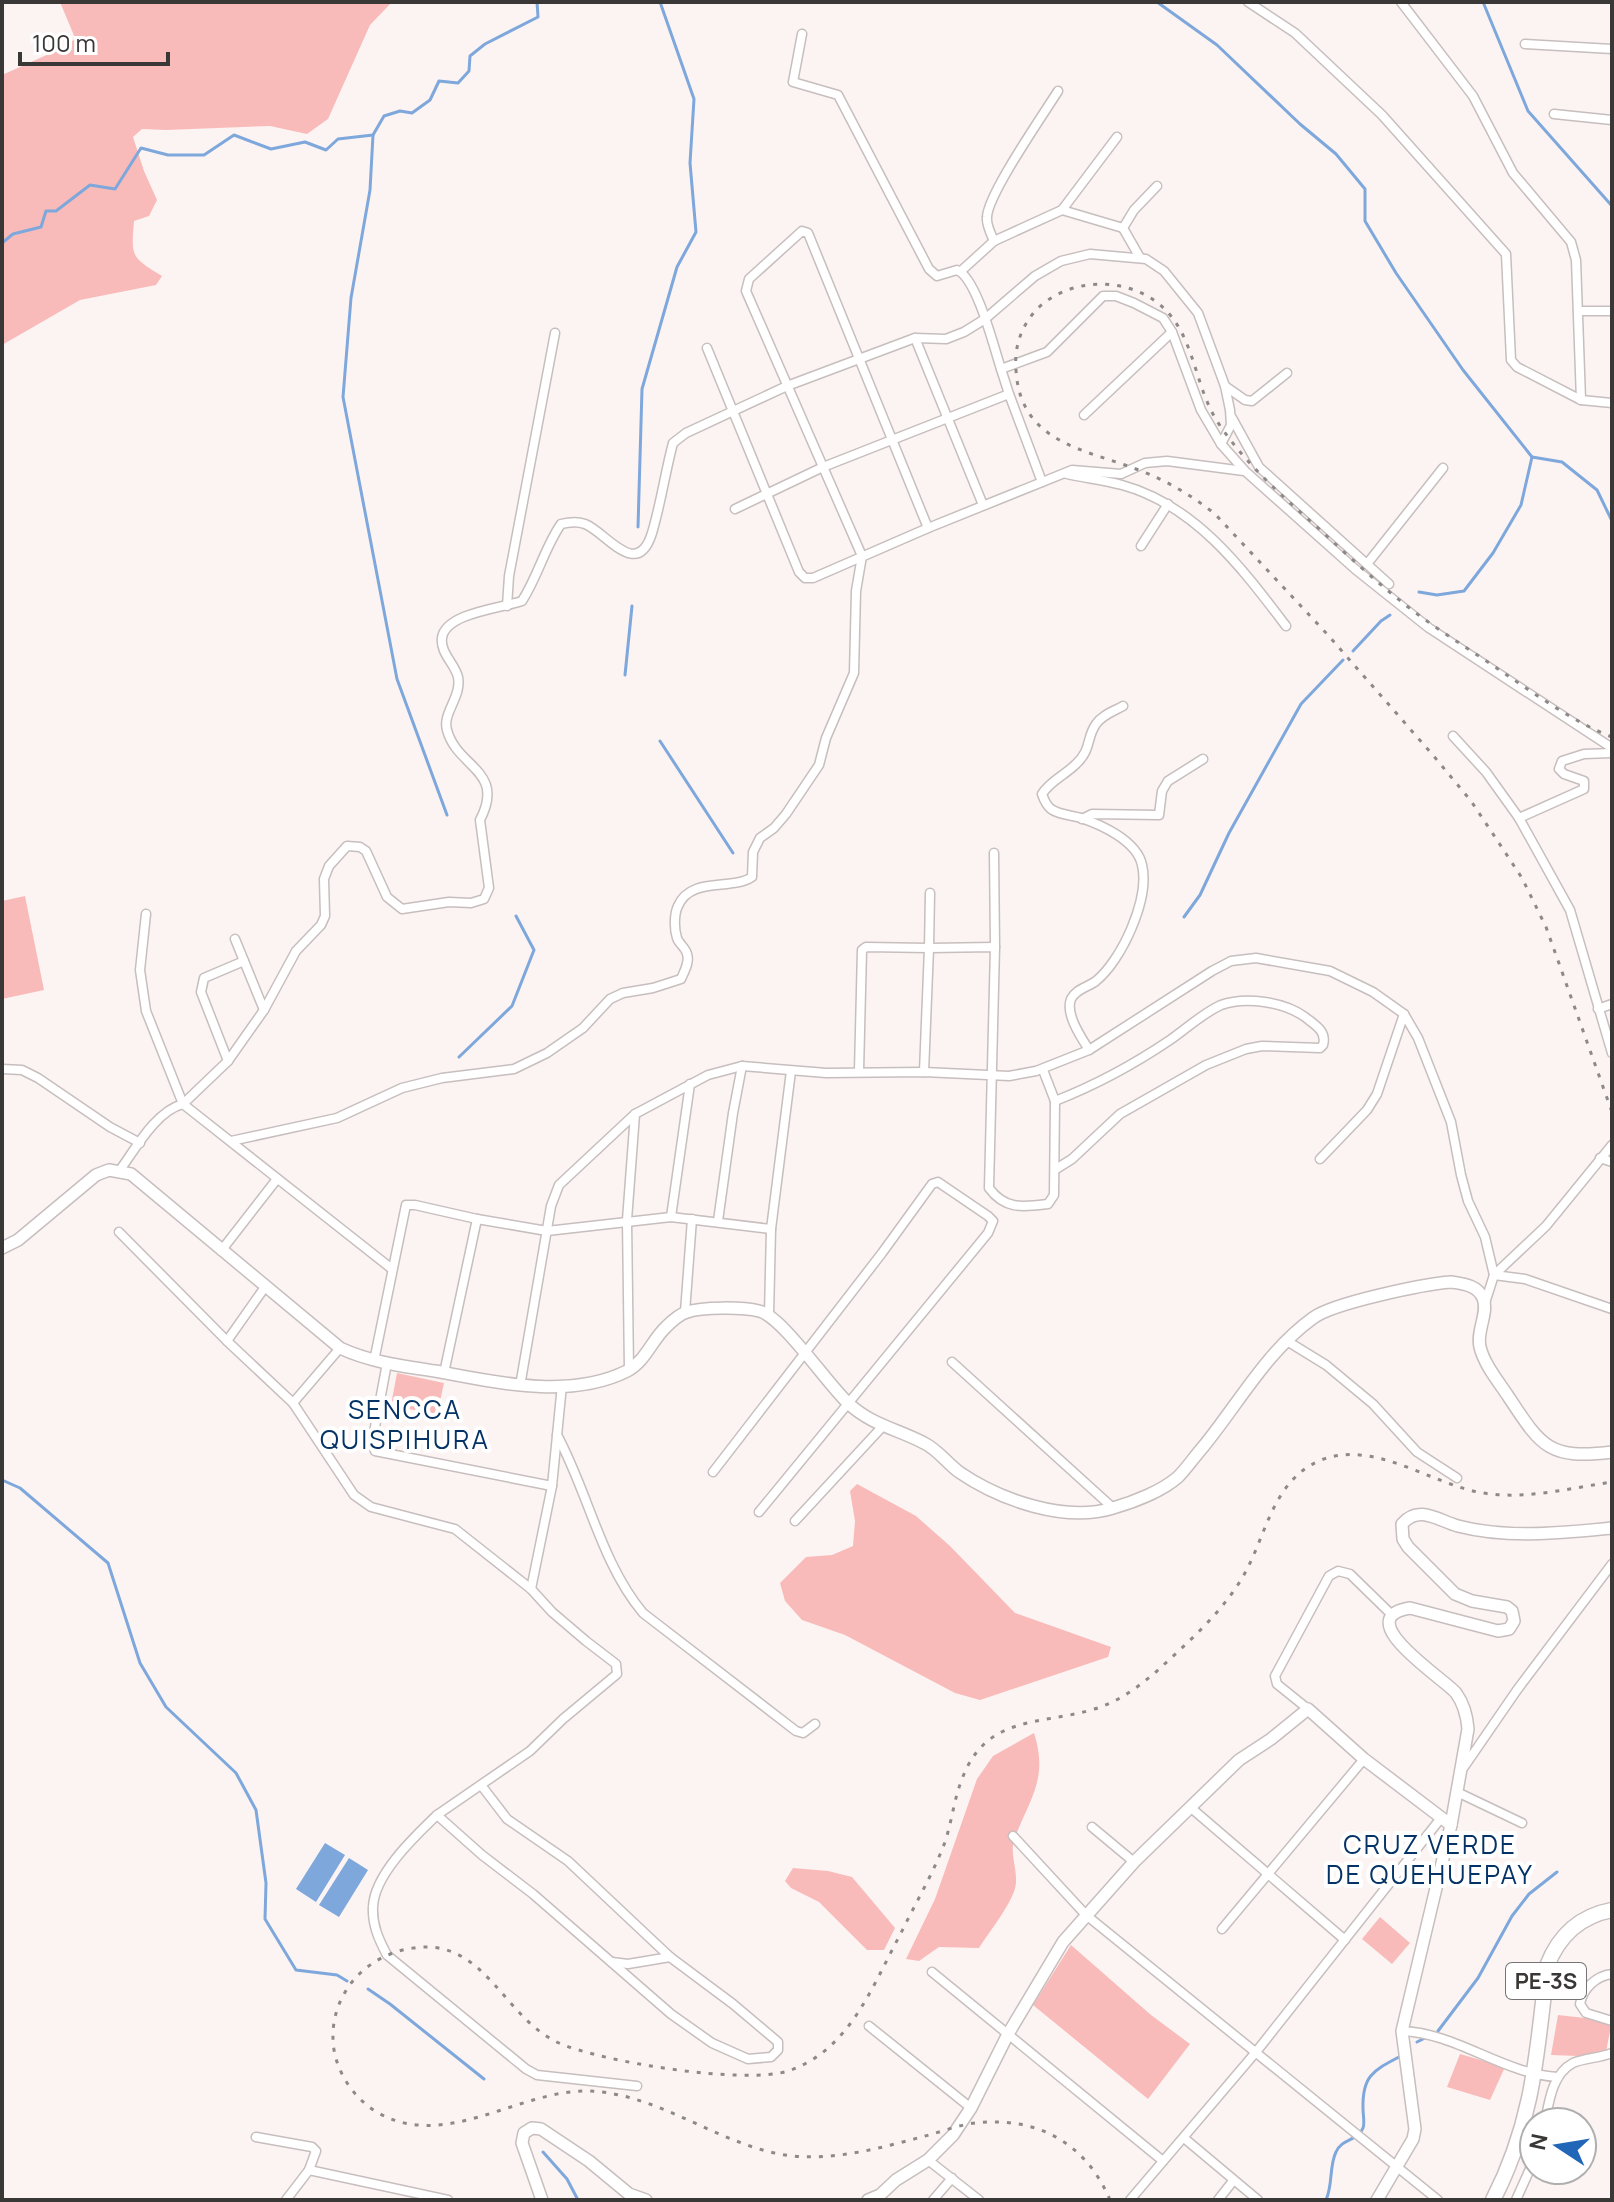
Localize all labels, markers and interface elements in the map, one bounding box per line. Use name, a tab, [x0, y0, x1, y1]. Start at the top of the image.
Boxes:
scale bar	[20, 16, 168, 66]
text: 100 m	[32, 26, 96, 59]
district label: SENCCA QUISPIHURA	[320, 1391, 490, 1457]
district label: CRUZ VERDE DE QUEHUEPAY	[1326, 1826, 1534, 1892]
road number: PE-3S	[1506, 1963, 1586, 1999]
north arrow	[1518, 2106, 1598, 2186]
text: N	[1522, 2131, 1555, 2153]

